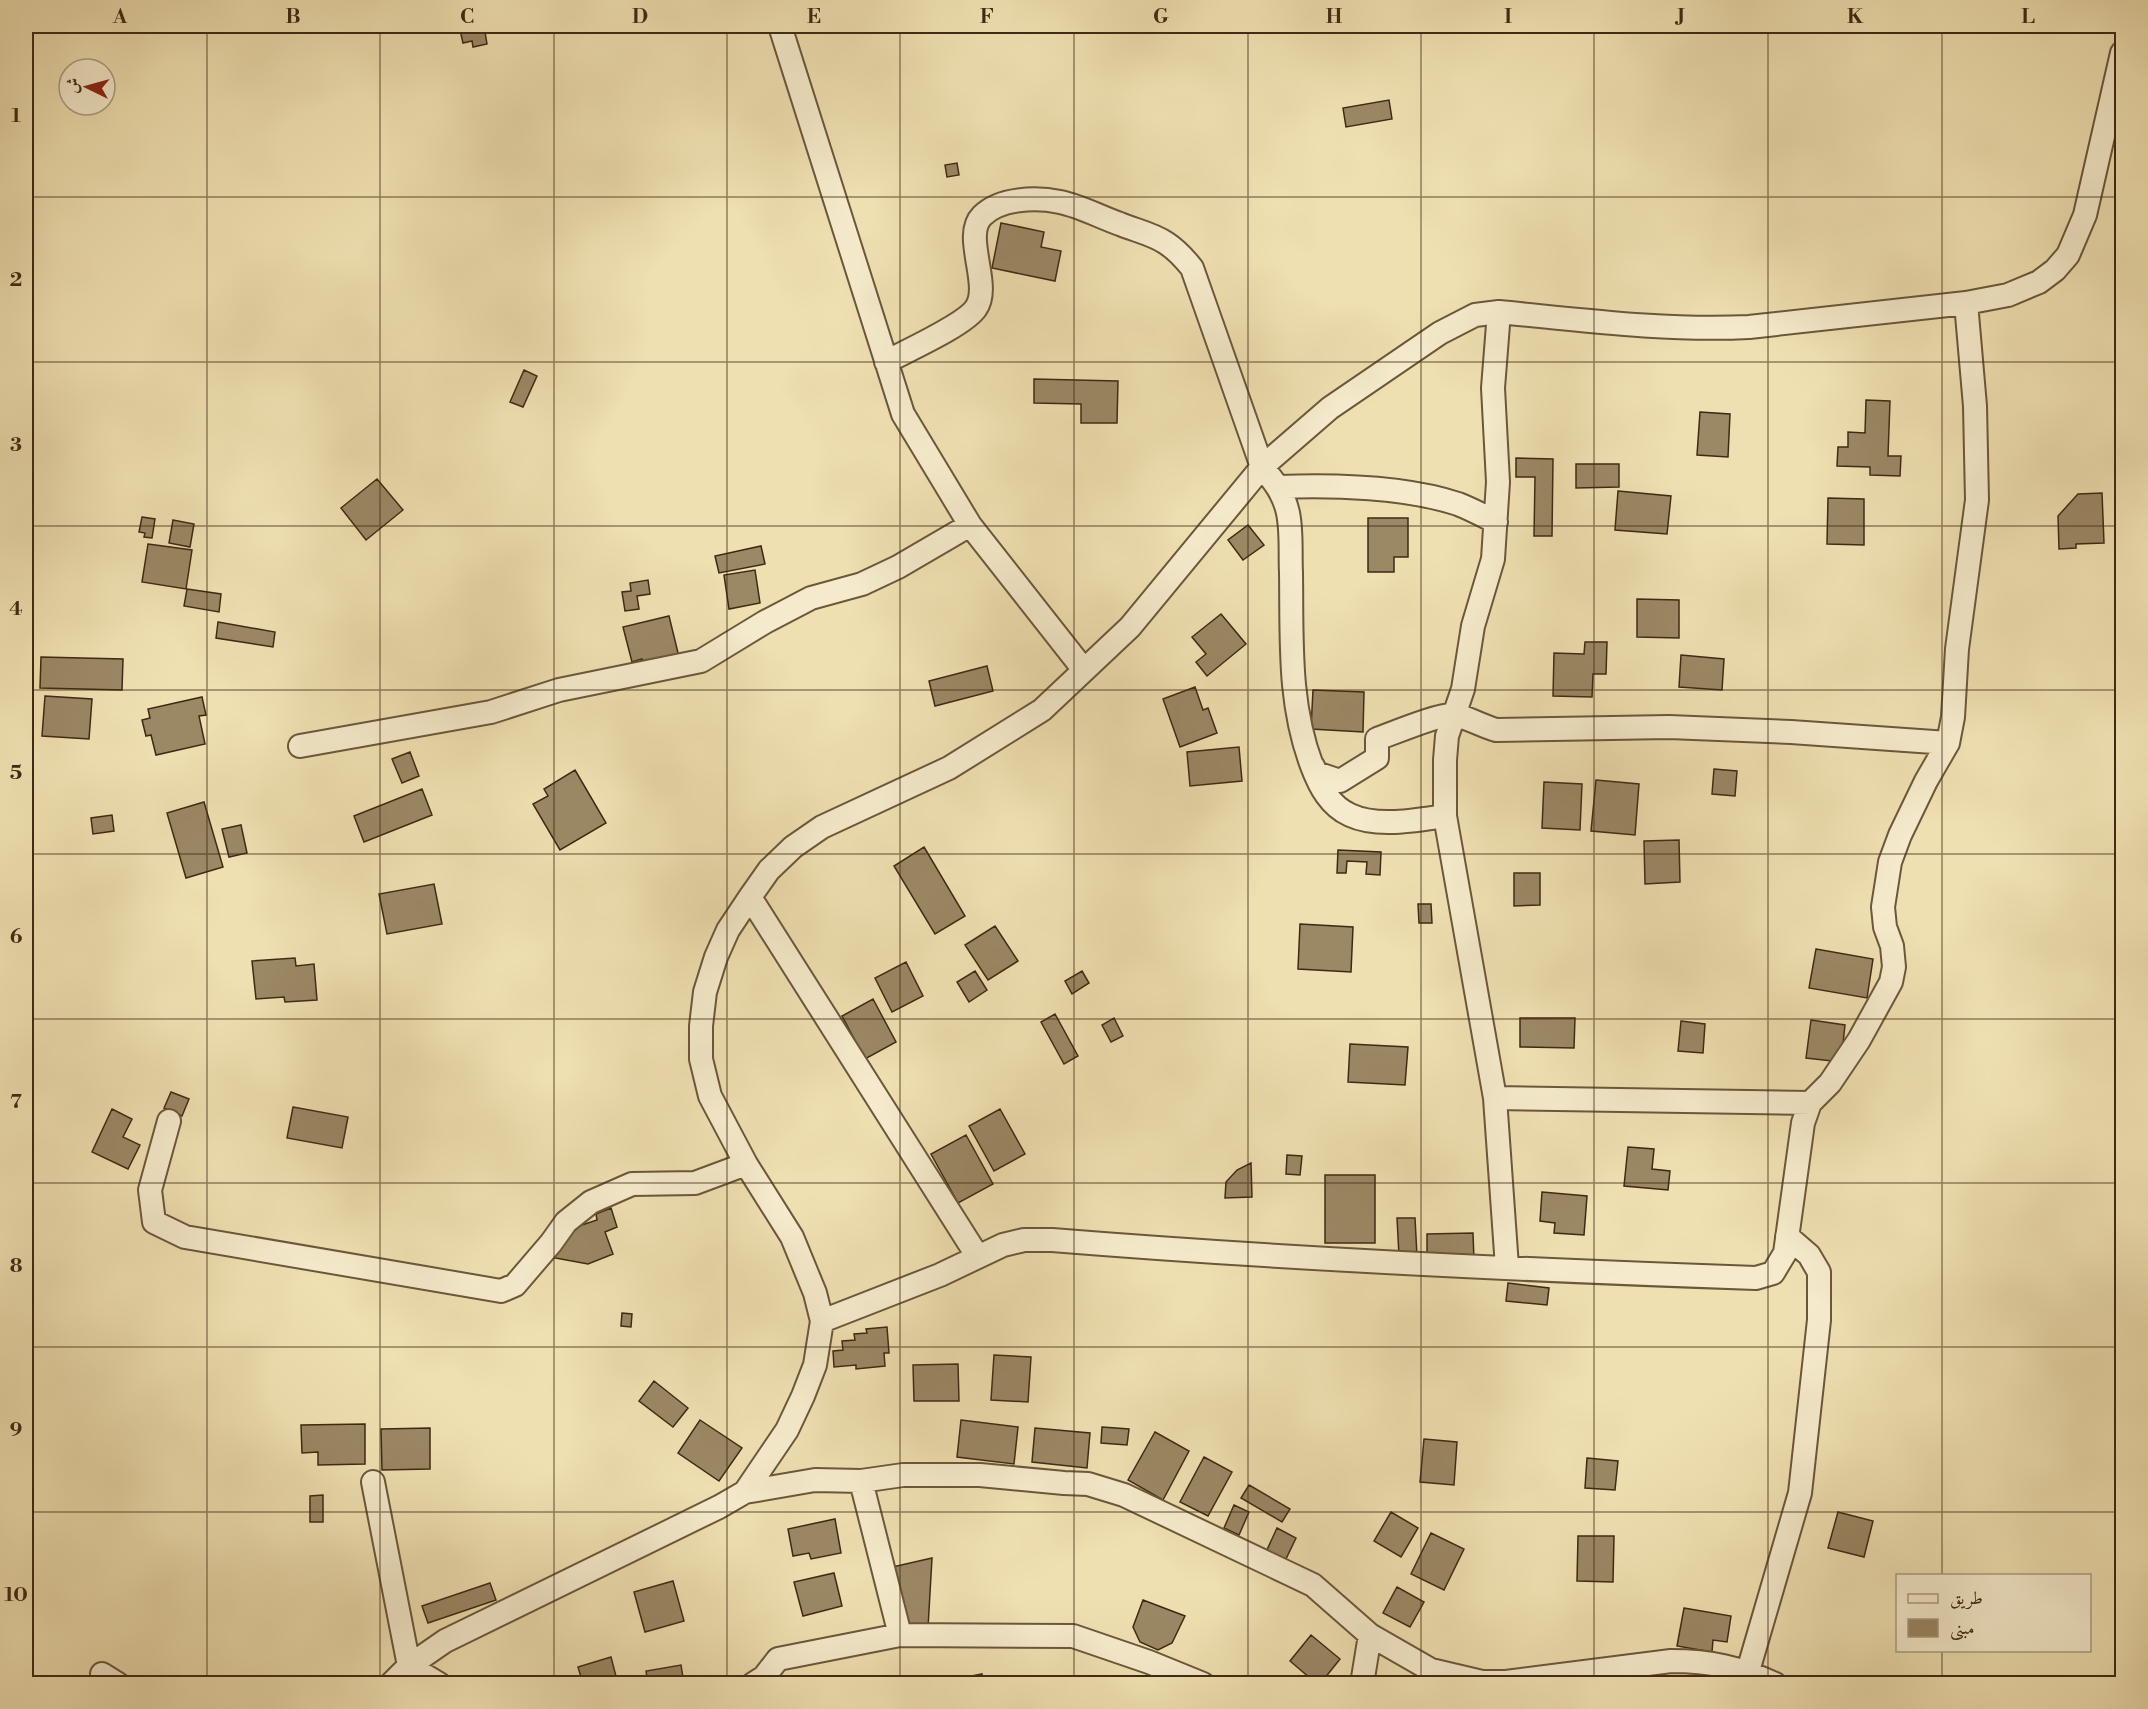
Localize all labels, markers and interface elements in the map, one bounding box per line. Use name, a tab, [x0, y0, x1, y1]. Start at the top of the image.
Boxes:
text: A	[112, 5, 128, 30]
text: B	[285, 5, 301, 30]
text: C	[460, 5, 474, 30]
text: D	[632, 5, 648, 30]
text: E	[807, 5, 821, 30]
text: F	[980, 5, 994, 30]
text: G	[1153, 5, 1169, 30]
text: H	[1326, 5, 1343, 30]
text: I	[1504, 5, 1512, 30]
text: J	[1674, 5, 1685, 30]
text: K	[1847, 5, 1864, 30]
text: L	[2021, 5, 2035, 30]
north arrow	[57, 57, 117, 117]
text: ش	[62, 77, 84, 95]
text: 1	[11, 104, 21, 129]
text: 2	[10, 268, 22, 293]
text: 3	[10, 433, 22, 458]
text: 4	[9, 597, 23, 622]
text: 5	[10, 761, 22, 786]
text: 6	[10, 925, 23, 950]
text: 7	[10, 1090, 22, 1115]
text: 8	[10, 1254, 23, 1279]
text: 9	[10, 1418, 22, 1443]
legend	[1896, 1574, 2091, 1652]
text: 10	[4, 1583, 28, 1608]
text: طريق	[1950, 1587, 1983, 1610]
text: مبنى	[1950, 1617, 1975, 1641]

